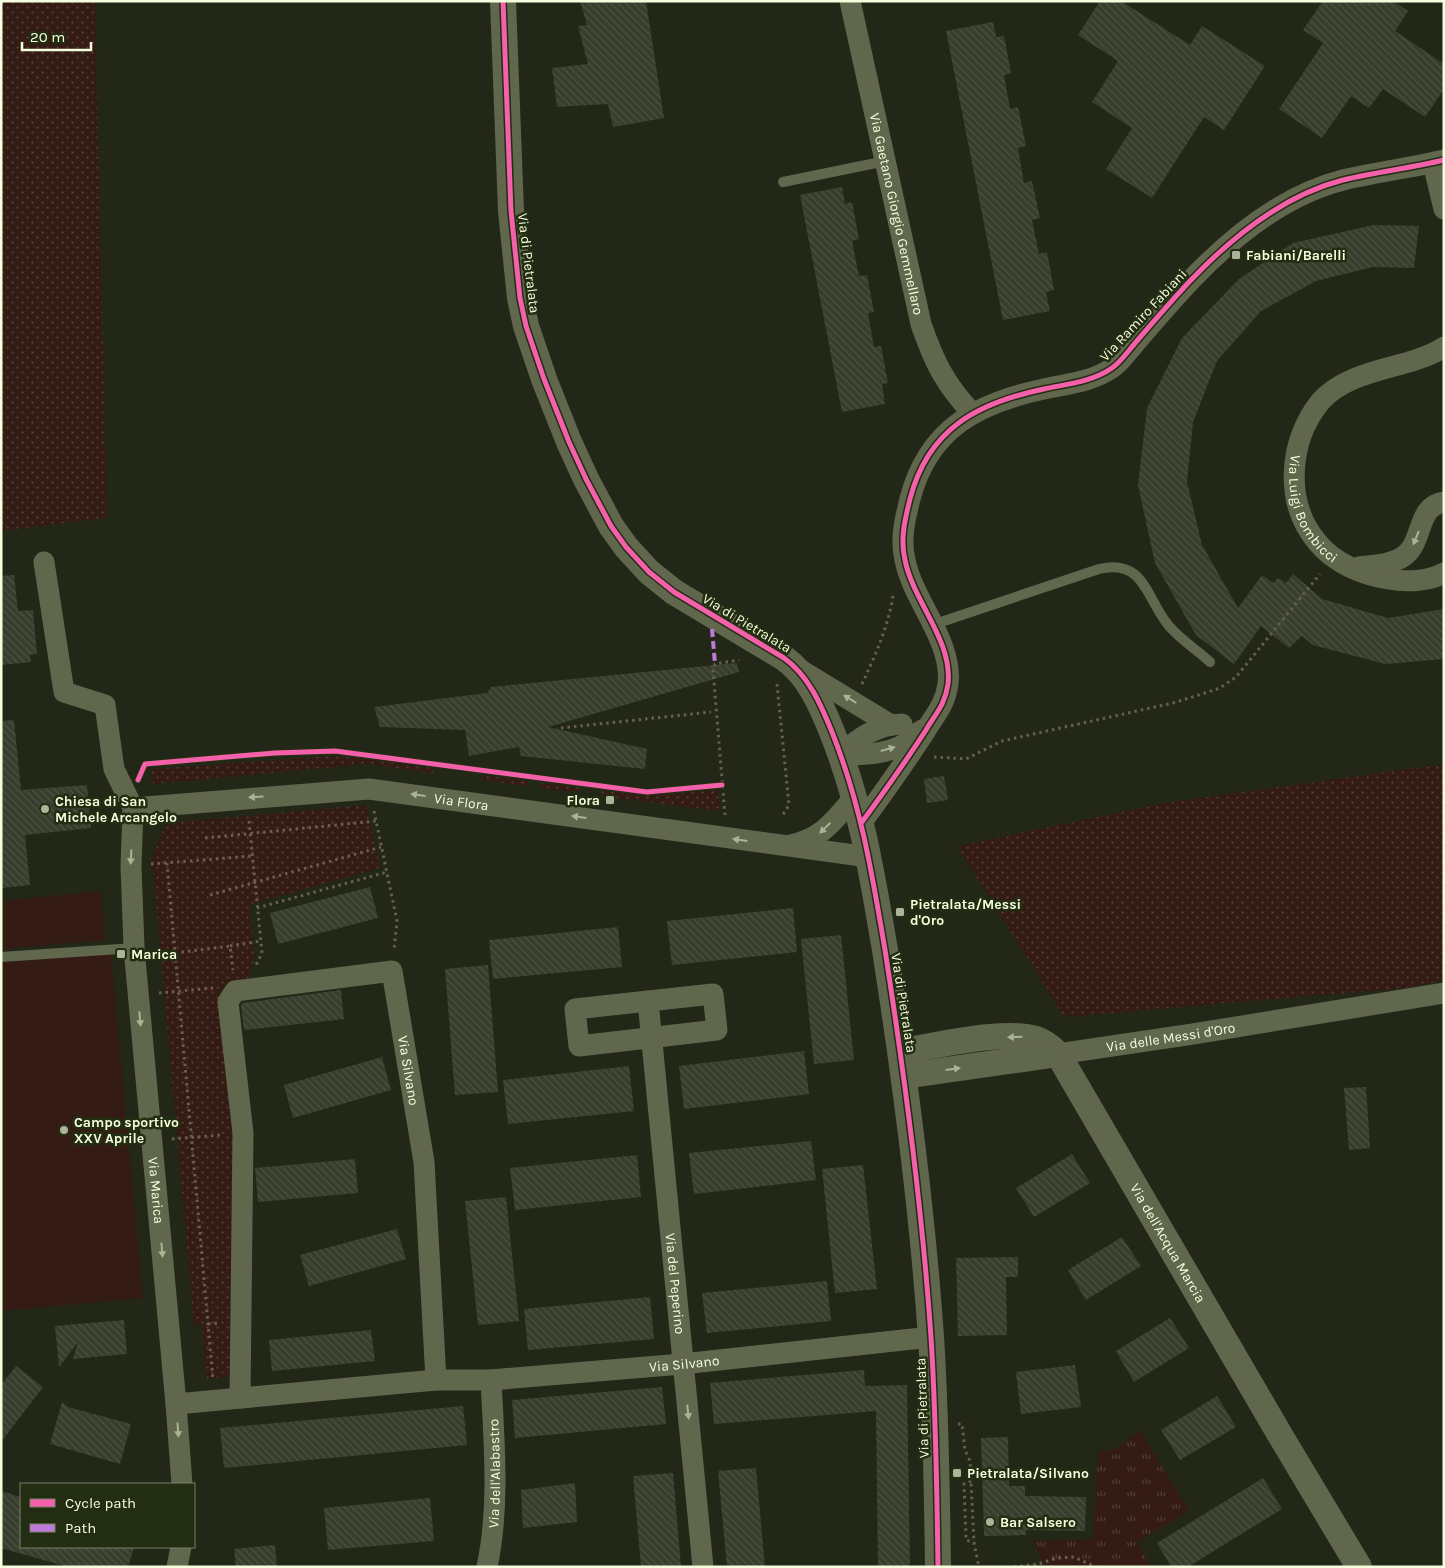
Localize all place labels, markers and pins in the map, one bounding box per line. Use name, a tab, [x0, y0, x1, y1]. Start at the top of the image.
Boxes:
place label: Fabiani/Barelli	[1246, 247, 1346, 264]
marker: Fabiani/Barelli	[1230, 249, 1242, 261]
place label: Flora	[566, 792, 600, 809]
place label: Chiesa di San Michele Arcangelo	[55, 793, 177, 826]
marker: Flora	[604, 794, 616, 806]
marker: Chiesa di San Michele Arcangelo	[39, 803, 51, 815]
place label: Pietralata/Messi d'Oro	[910, 896, 1021, 929]
marker: Pietralata/Messi d'Oro	[894, 906, 906, 918]
place label: Marica	[131, 946, 177, 963]
marker: Marica	[115, 948, 127, 960]
place label: Campo sportivo XXV Aprile	[74, 1114, 179, 1147]
marker: Campo sportivo XXV Aprile	[58, 1124, 70, 1136]
place label: Pietralata/Silvano	[967, 1465, 1089, 1482]
marker: Pietralata/Silvano	[951, 1467, 963, 1479]
place label: Bar Salsero	[1000, 1514, 1076, 1531]
marker: Bar Salsero	[984, 1516, 996, 1528]

